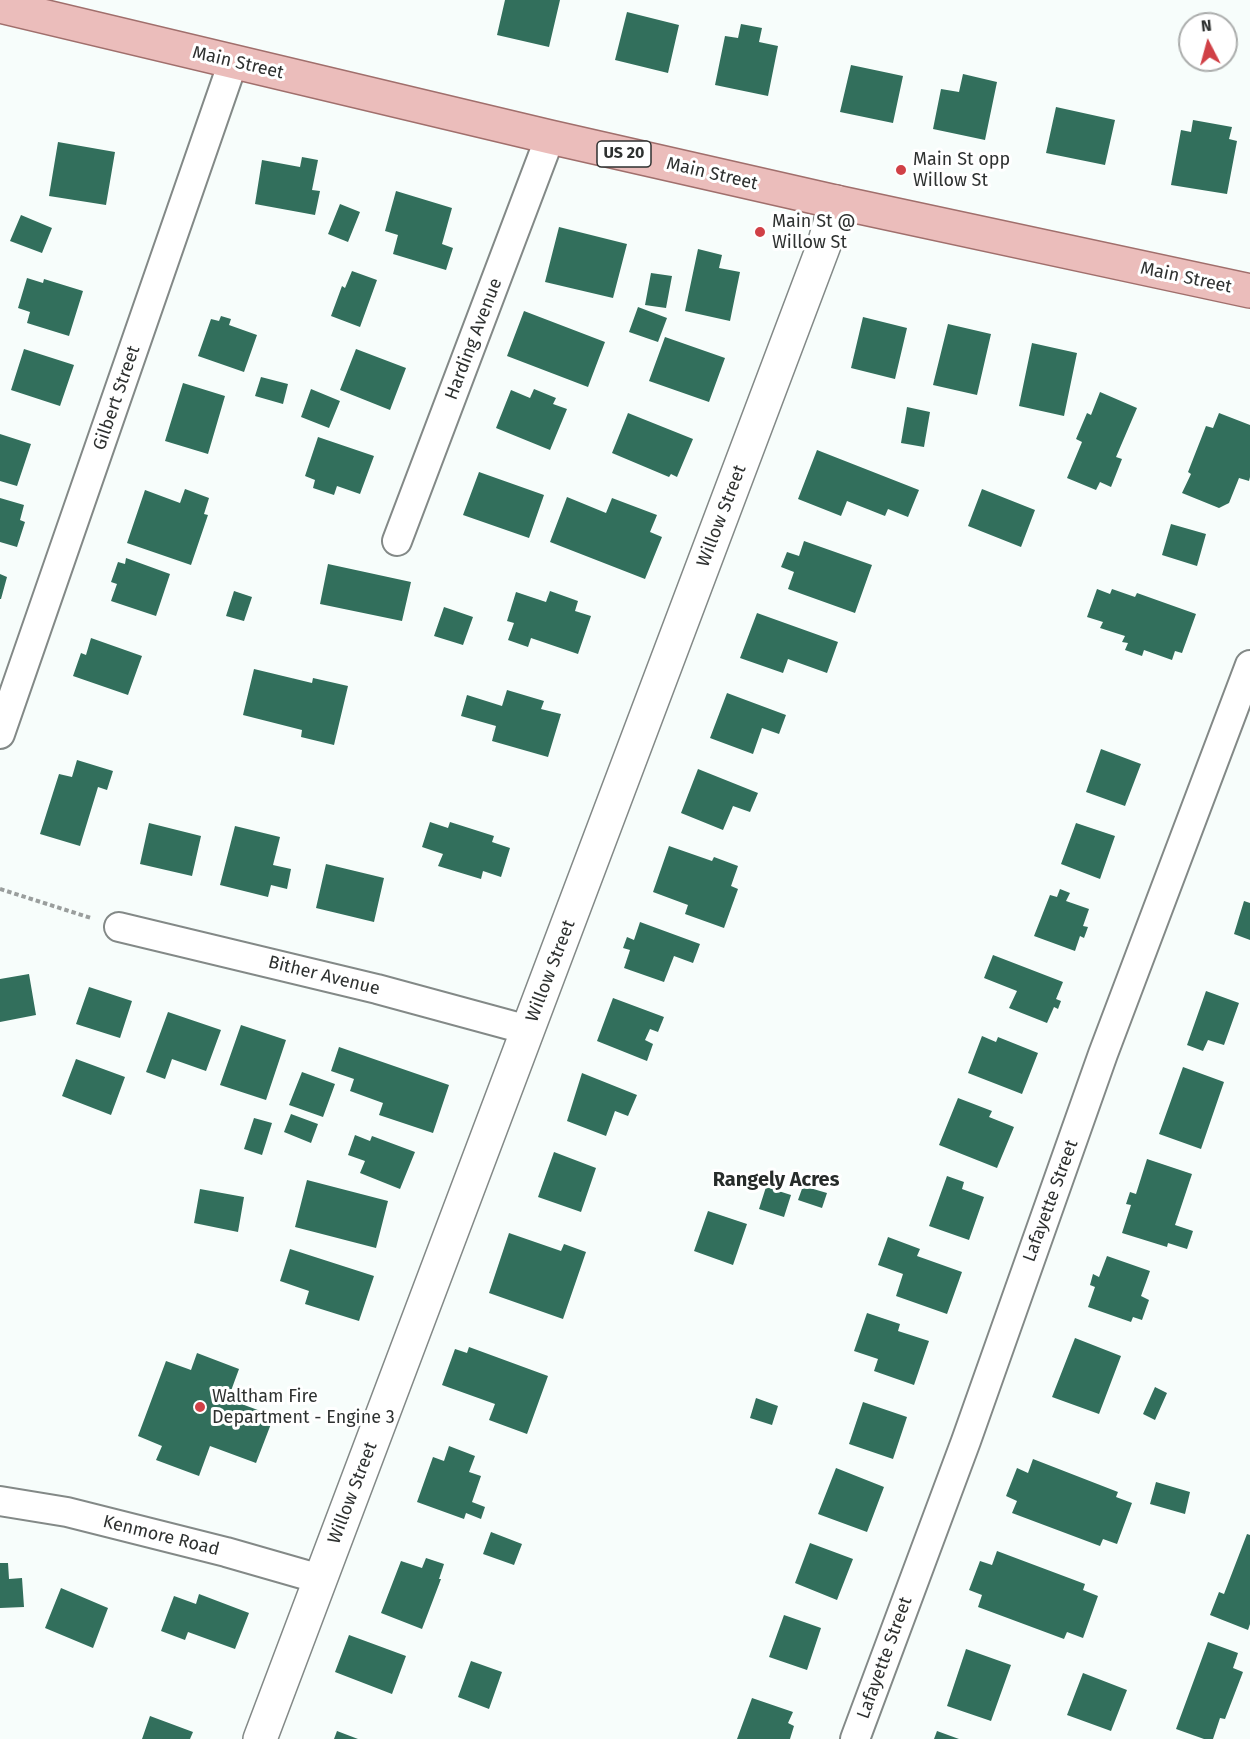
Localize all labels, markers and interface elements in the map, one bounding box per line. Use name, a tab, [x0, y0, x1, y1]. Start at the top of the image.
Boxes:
north arrow	[1178, 12, 1238, 72]
text: N	[1200, 16, 1213, 36]
street label: Main Street	[190, 42, 286, 84]
road number: US 20	[597, 141, 651, 167]
place label: Main St opp Willow St	[913, 149, 1010, 192]
street label: Main Street	[664, 153, 760, 195]
marker: Main St opp Willow St	[894, 163, 908, 177]
place label: Main St @ Willow St	[772, 211, 856, 254]
marker: Main St @ Willow St	[753, 225, 767, 239]
street label: Main Street	[1138, 258, 1234, 298]
street label: Harding Avenue	[441, 275, 507, 403]
street label: Gilbert Street	[89, 343, 145, 453]
street label: Willow Street	[693, 462, 751, 570]
street label: Willow Street	[522, 917, 580, 1025]
street label: Bither Avenue	[266, 952, 382, 1000]
street label: Lafayette Street	[1019, 1137, 1083, 1265]
district label: Rangely Acres	[713, 1168, 839, 1192]
place label: Waltham Fire Department - Engine 3	[212, 1386, 395, 1428]
marker: Waltham Fire Department - Engine 3	[193, 1400, 207, 1414]
street label: Willow Street	[324, 1439, 382, 1547]
street label: Kenmore Road	[101, 1511, 221, 1561]
street label: Lafayette Street	[853, 1594, 917, 1722]

